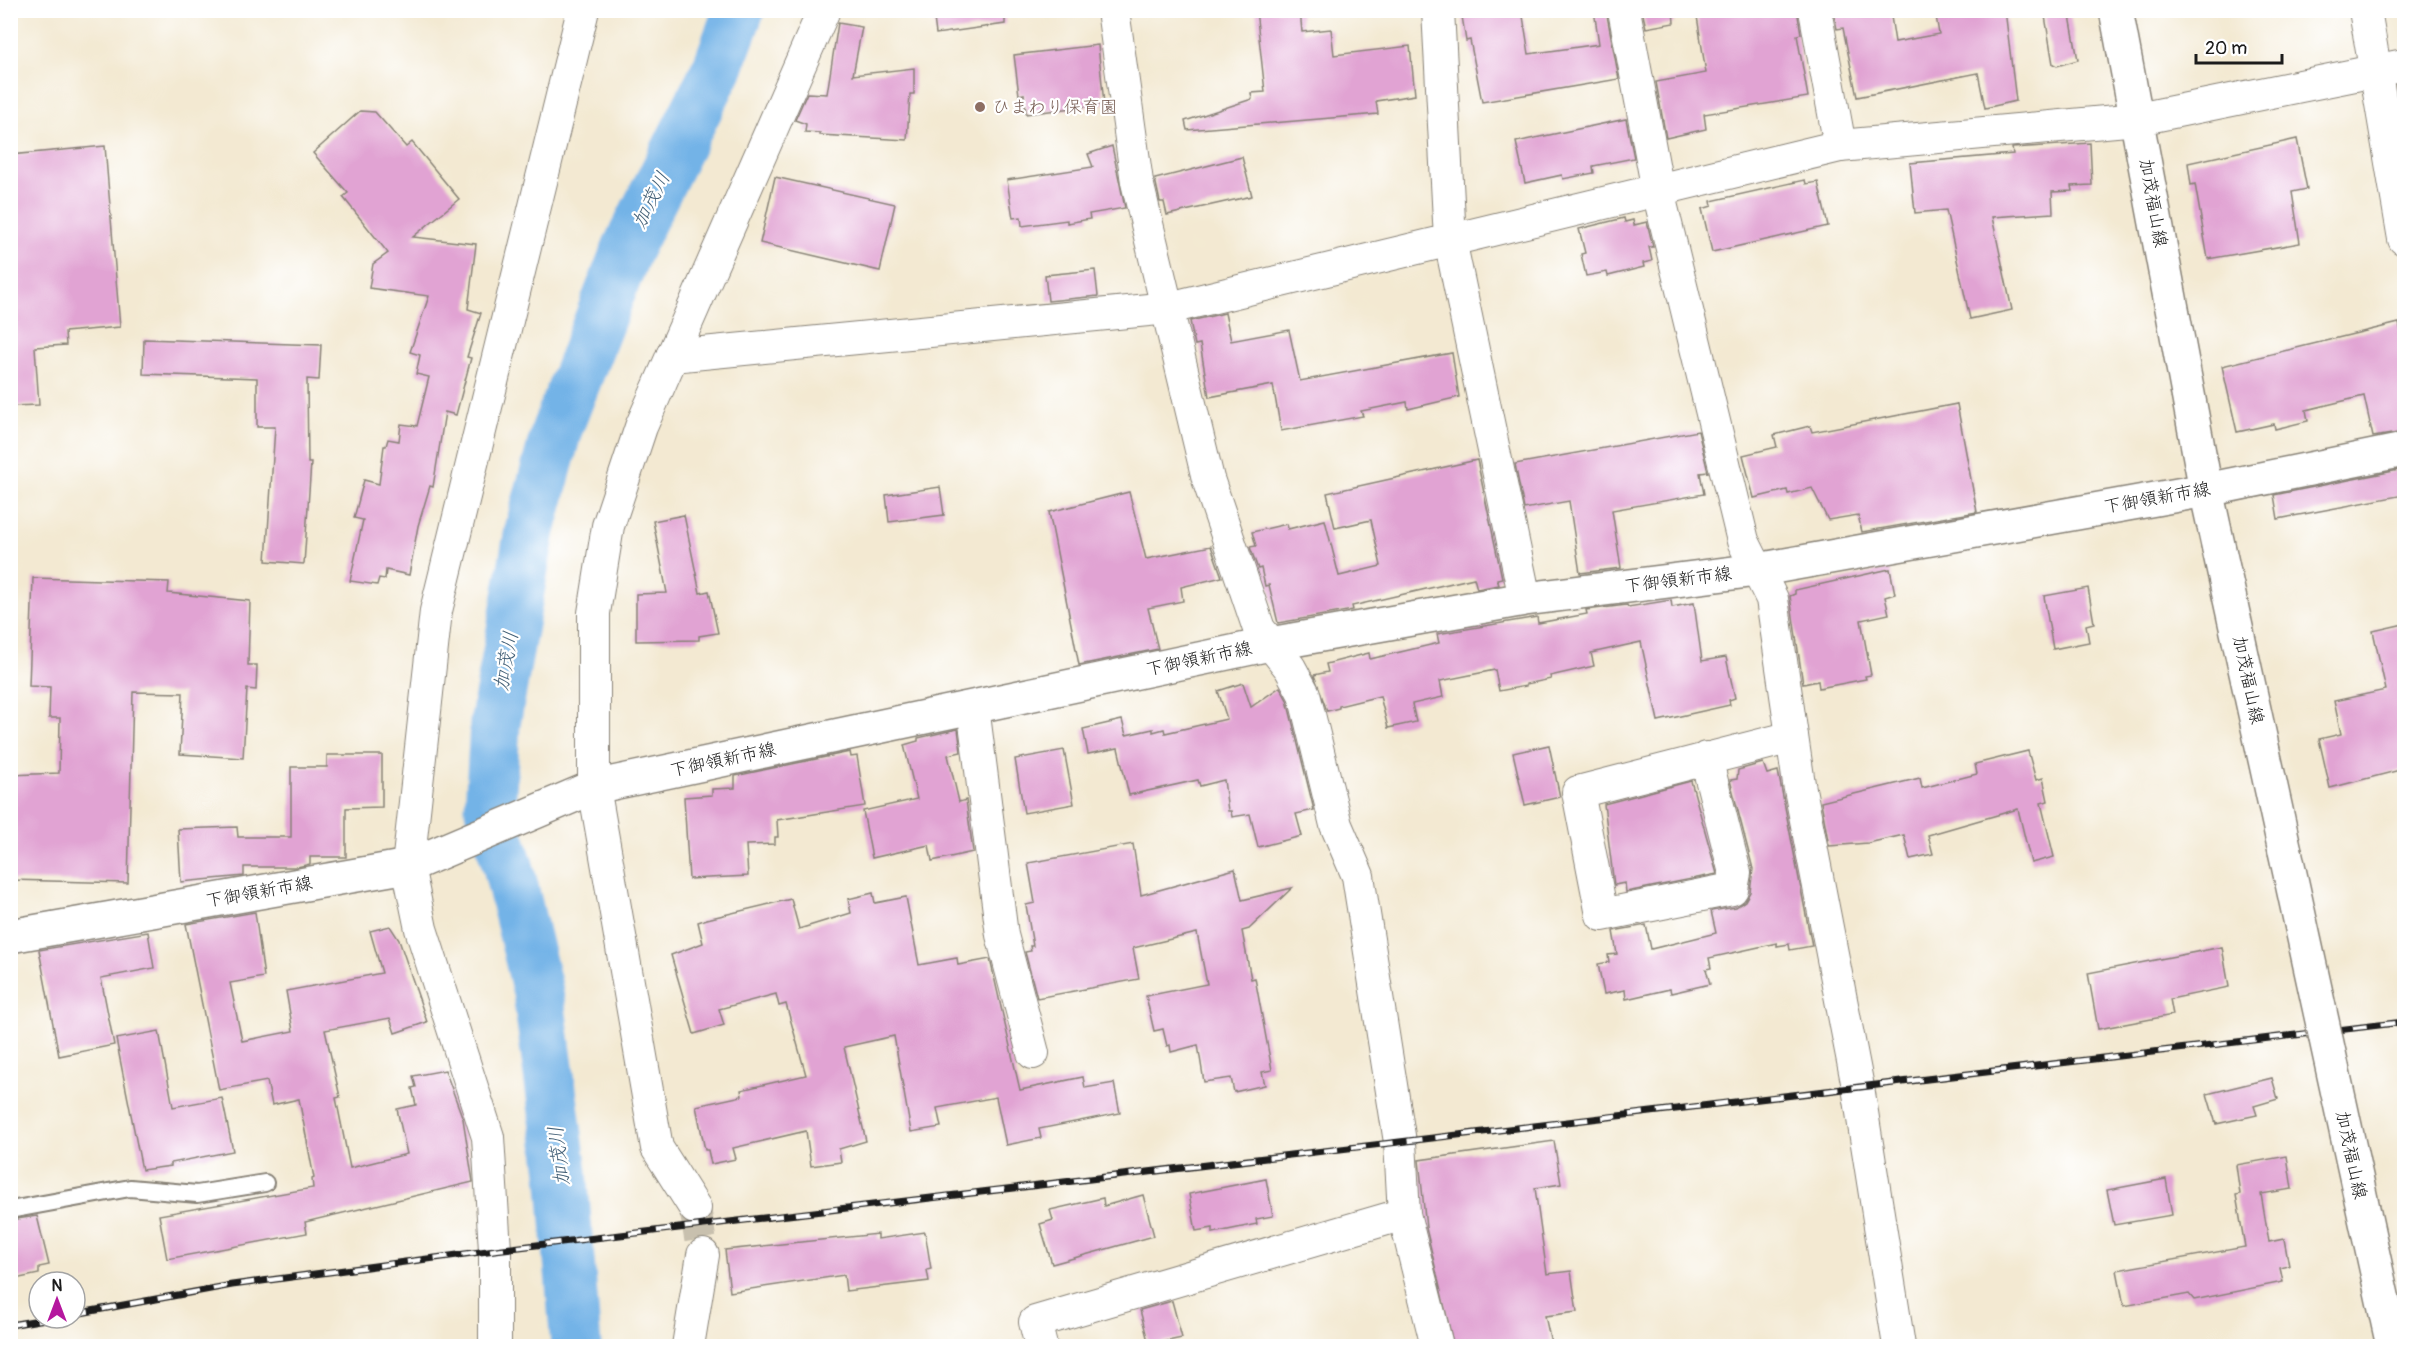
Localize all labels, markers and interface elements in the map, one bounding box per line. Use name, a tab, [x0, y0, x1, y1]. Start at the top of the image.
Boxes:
scale bar	[2196, 27, 2282, 65]
text: 20 m	[2205, 37, 2247, 60]
place label: ひまわり保育園	[992, 96, 1118, 119]
marker: ひまわり保育園	[973, 100, 987, 114]
street label: 加茂福山線	[2134, 157, 2172, 249]
water label: 加茂川	[626, 168, 676, 232]
street label: 下御領新市線	[2102, 477, 2212, 519]
street label: 下御領新市線	[1623, 562, 1733, 598]
water label: 加茂川	[488, 629, 524, 693]
street label: 加茂福山線	[2227, 634, 2269, 726]
street label: 下御領新市線	[1144, 637, 1254, 681]
street label: 下御領新市線	[668, 738, 778, 782]
street label: 下御領新市線	[204, 871, 314, 913]
street label: 加茂福山線	[2330, 1109, 2372, 1201]
water label: 加茂川	[543, 1125, 575, 1187]
north arrow	[27, 1270, 87, 1330]
text: N	[52, 1276, 63, 1296]

